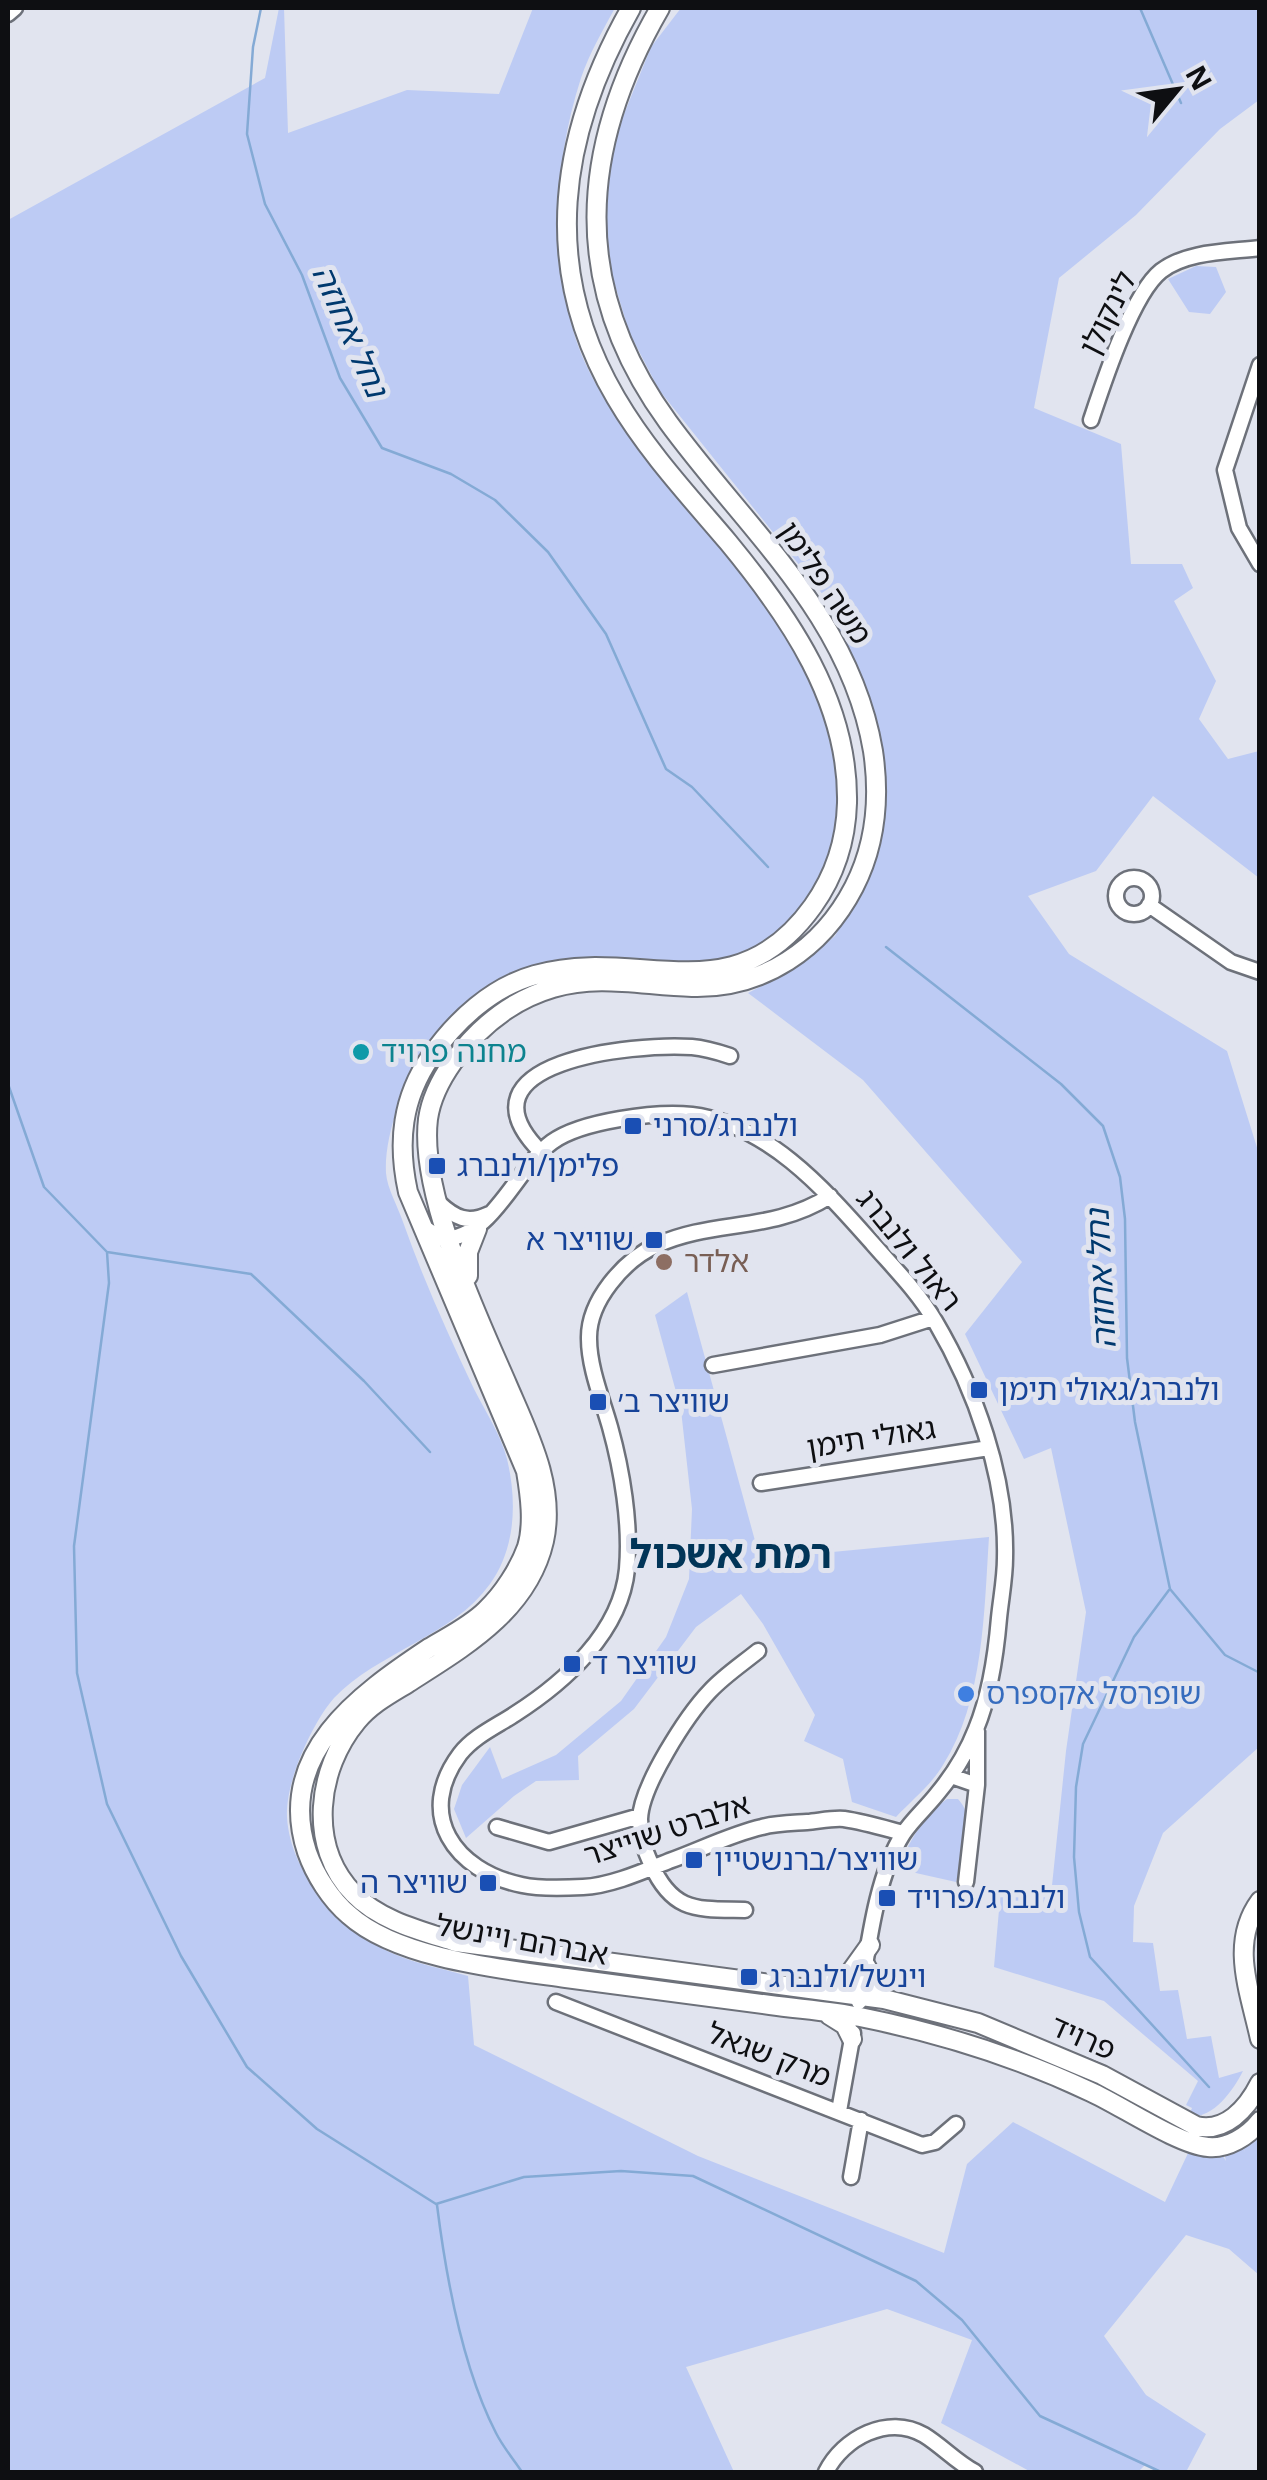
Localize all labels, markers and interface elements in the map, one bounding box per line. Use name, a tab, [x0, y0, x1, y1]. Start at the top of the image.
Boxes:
north arrow	[1127, 40, 1227, 140]
text: N	[1178, 58, 1222, 97]
water label: נחל אחוזה	[303, 258, 400, 405]
street label: לינקולן	[1068, 263, 1145, 361]
street label: משה פלימן	[770, 513, 882, 652]
place label: מחנה פרויד	[381, 1030, 527, 1071]
marker: מחנה פרויד	[350, 1041, 372, 1063]
place label: ולנברג/סרני	[653, 1104, 798, 1145]
marker: ולנברג/סרני	[622, 1115, 644, 1137]
place label: פלימן/ולנברג	[457, 1144, 619, 1185]
marker: פלימן/ולנברג	[426, 1155, 448, 1177]
street label: ראול ולנברג	[848, 1179, 972, 1319]
water label: נחל אחוזה	[1074, 1206, 1125, 1350]
place label: שוויצר א	[526, 1218, 634, 1259]
marker: שוויצר א	[643, 1229, 665, 1251]
place label: אלדר	[684, 1240, 749, 1281]
marker: אלדר	[653, 1251, 675, 1273]
place label: ולנברג/גאולי תימן	[999, 1368, 1220, 1409]
marker: ולנברג/גאולי תימן	[968, 1379, 990, 1401]
place label: שוויצר ב׳	[618, 1380, 730, 1421]
marker: שוויצר ב׳	[587, 1391, 609, 1413]
street label: גאולי תימן	[803, 1406, 938, 1467]
district label: רמת אשכול	[630, 1525, 832, 1580]
place label: שוויצר ד	[592, 1642, 697, 1683]
marker: שוויצר ד	[561, 1653, 583, 1675]
place label: שופרסל אקספרס	[986, 1672, 1201, 1713]
marker: שופרסל אקספרס	[955, 1683, 977, 1705]
street label: אלברט שוייצר	[578, 1782, 755, 1875]
place label: שוויצר/ברנשטיין	[714, 1838, 918, 1879]
marker: שוויצר/ברנשטיין	[683, 1849, 705, 1871]
place label: שוויצר ה	[360, 1861, 468, 1902]
marker: שוויצר ה	[477, 1872, 499, 1894]
place label: ולנברג/פרויד	[907, 1876, 1065, 1917]
marker: ולנברג/פרויד	[876, 1887, 898, 1909]
street label: אברהם ויינשל	[433, 1903, 611, 1974]
place label: וינשל/ולנברג	[769, 1955, 926, 1996]
marker: וינשל/ולנברג	[738, 1966, 760, 1988]
street label: פרויד	[1044, 2004, 1123, 2069]
street label: מרק שגאל	[702, 2011, 837, 2096]

